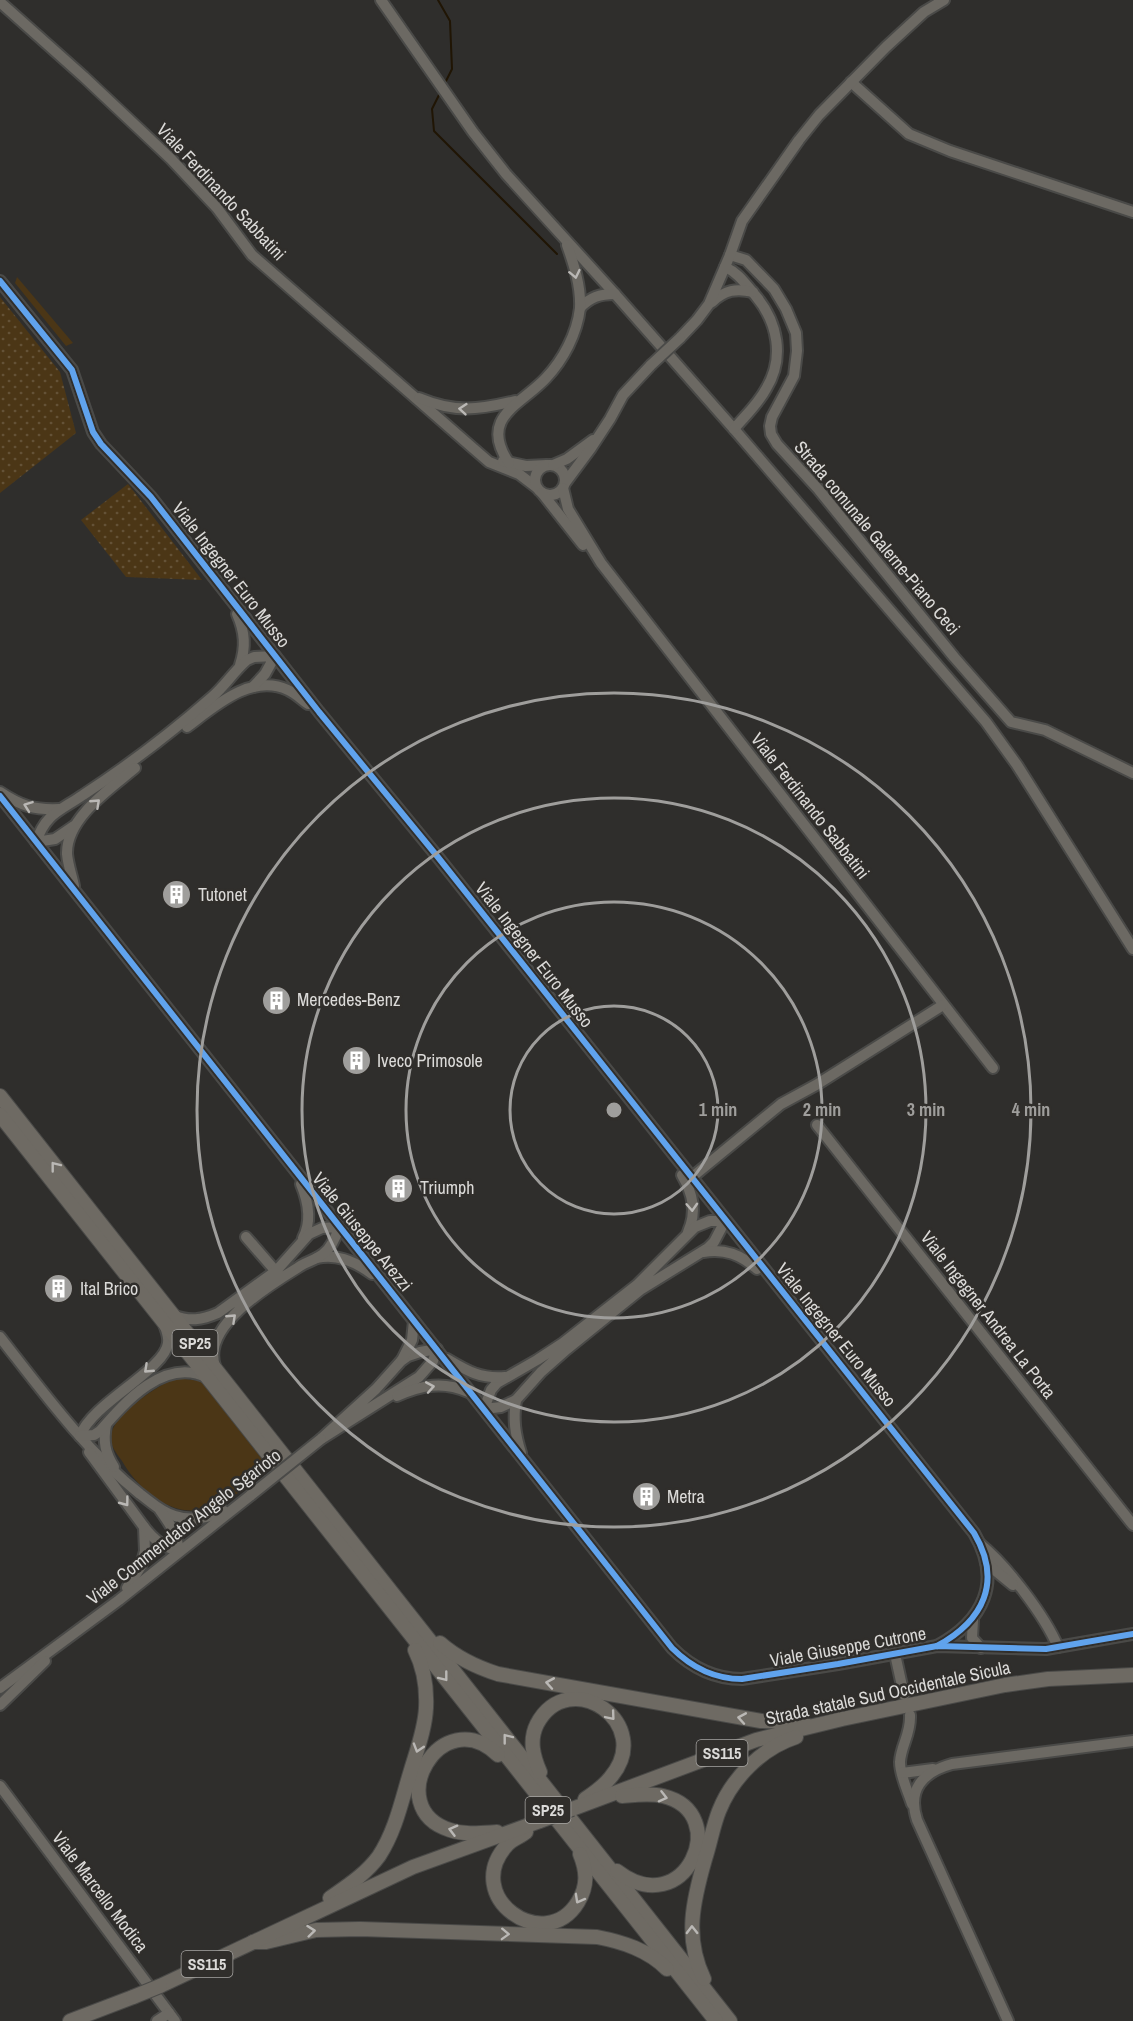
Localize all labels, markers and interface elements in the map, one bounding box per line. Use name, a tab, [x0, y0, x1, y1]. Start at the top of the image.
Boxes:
street label: Viale Ferdinando Sabbatini	[151, 117, 292, 266]
one-way arrow	[568, 269, 581, 279]
one-way arrow	[459, 402, 468, 415]
street label: Strada comunale Galerne-Piano Ceci	[789, 435, 966, 640]
street label: Viale Ingegner Euro Musso	[167, 497, 296, 653]
street label: Viale Ferdinando Sabbatini	[745, 727, 876, 884]
one-way arrow	[88, 799, 99, 810]
one-way arrow	[23, 801, 34, 814]
street label: Viale Ingegner Euro Musso	[470, 877, 599, 1033]
building icon: Tutonet	[161, 879, 193, 911]
place label: Tutonet	[198, 882, 247, 907]
building icon: Mercedes-Benz	[260, 984, 292, 1016]
place label: Mercedes-Benz	[297, 987, 400, 1012]
building icon: Iveco Primosole	[340, 1045, 372, 1077]
place label: Iveco Primosole	[377, 1048, 483, 1073]
text: 1 min	[699, 1097, 737, 1122]
text: 2 min	[803, 1097, 841, 1122]
text: 3 min	[907, 1097, 945, 1122]
text: 4 min	[1012, 1097, 1050, 1122]
centre of rings	[604, 1100, 624, 1120]
one-way arrow	[51, 1161, 62, 1172]
street label: Viale Giuseppe Arezzi	[307, 1167, 418, 1297]
building icon: Triumph	[383, 1172, 415, 1204]
place label: Triumph	[420, 1175, 474, 1200]
one-way arrow	[686, 1202, 699, 1211]
street label: Viale Ingegner Andrea La Porta	[915, 1226, 1062, 1404]
street label: Viale Ingegner Euro Musso	[770, 1257, 902, 1412]
building icon: Ital Brico	[43, 1273, 75, 1305]
place label: Ital Brico	[80, 1276, 138, 1301]
one-way arrow	[226, 1314, 236, 1325]
road number: SP25	[172, 1330, 218, 1356]
one-way arrow	[144, 1362, 155, 1373]
one-way arrow	[425, 1381, 435, 1393]
street label: Viale Commendator Angelo Sgarioto	[81, 1443, 286, 1610]
building icon: Metra	[630, 1481, 662, 1513]
place label: Metra	[667, 1484, 705, 1509]
one-way arrow	[118, 1495, 129, 1506]
street label: Viale Giuseppe Cutrone	[768, 1620, 928, 1673]
street label: Strada statale Sud Occidentale Sicula	[763, 1654, 1012, 1731]
one-way arrow	[436, 1670, 447, 1681]
one-way arrow	[546, 1677, 556, 1690]
one-way arrow	[604, 1709, 615, 1720]
one-way arrow	[737, 1712, 747, 1725]
one-way arrow	[503, 1734, 514, 1745]
road number: SS115	[696, 1740, 748, 1766]
one-way arrow	[413, 1742, 425, 1753]
one-way arrow	[658, 1790, 668, 1803]
road number: SP25	[526, 1797, 570, 1823]
one-way arrow	[448, 1824, 458, 1837]
street label: Viale Marcello Modica	[47, 1826, 154, 1957]
one-way arrow	[575, 1893, 586, 1903]
one-way arrow	[306, 1925, 315, 1938]
one-way arrow	[685, 1926, 698, 1935]
one-way arrow	[501, 1927, 510, 1940]
road number: SS115	[182, 1951, 232, 1977]

